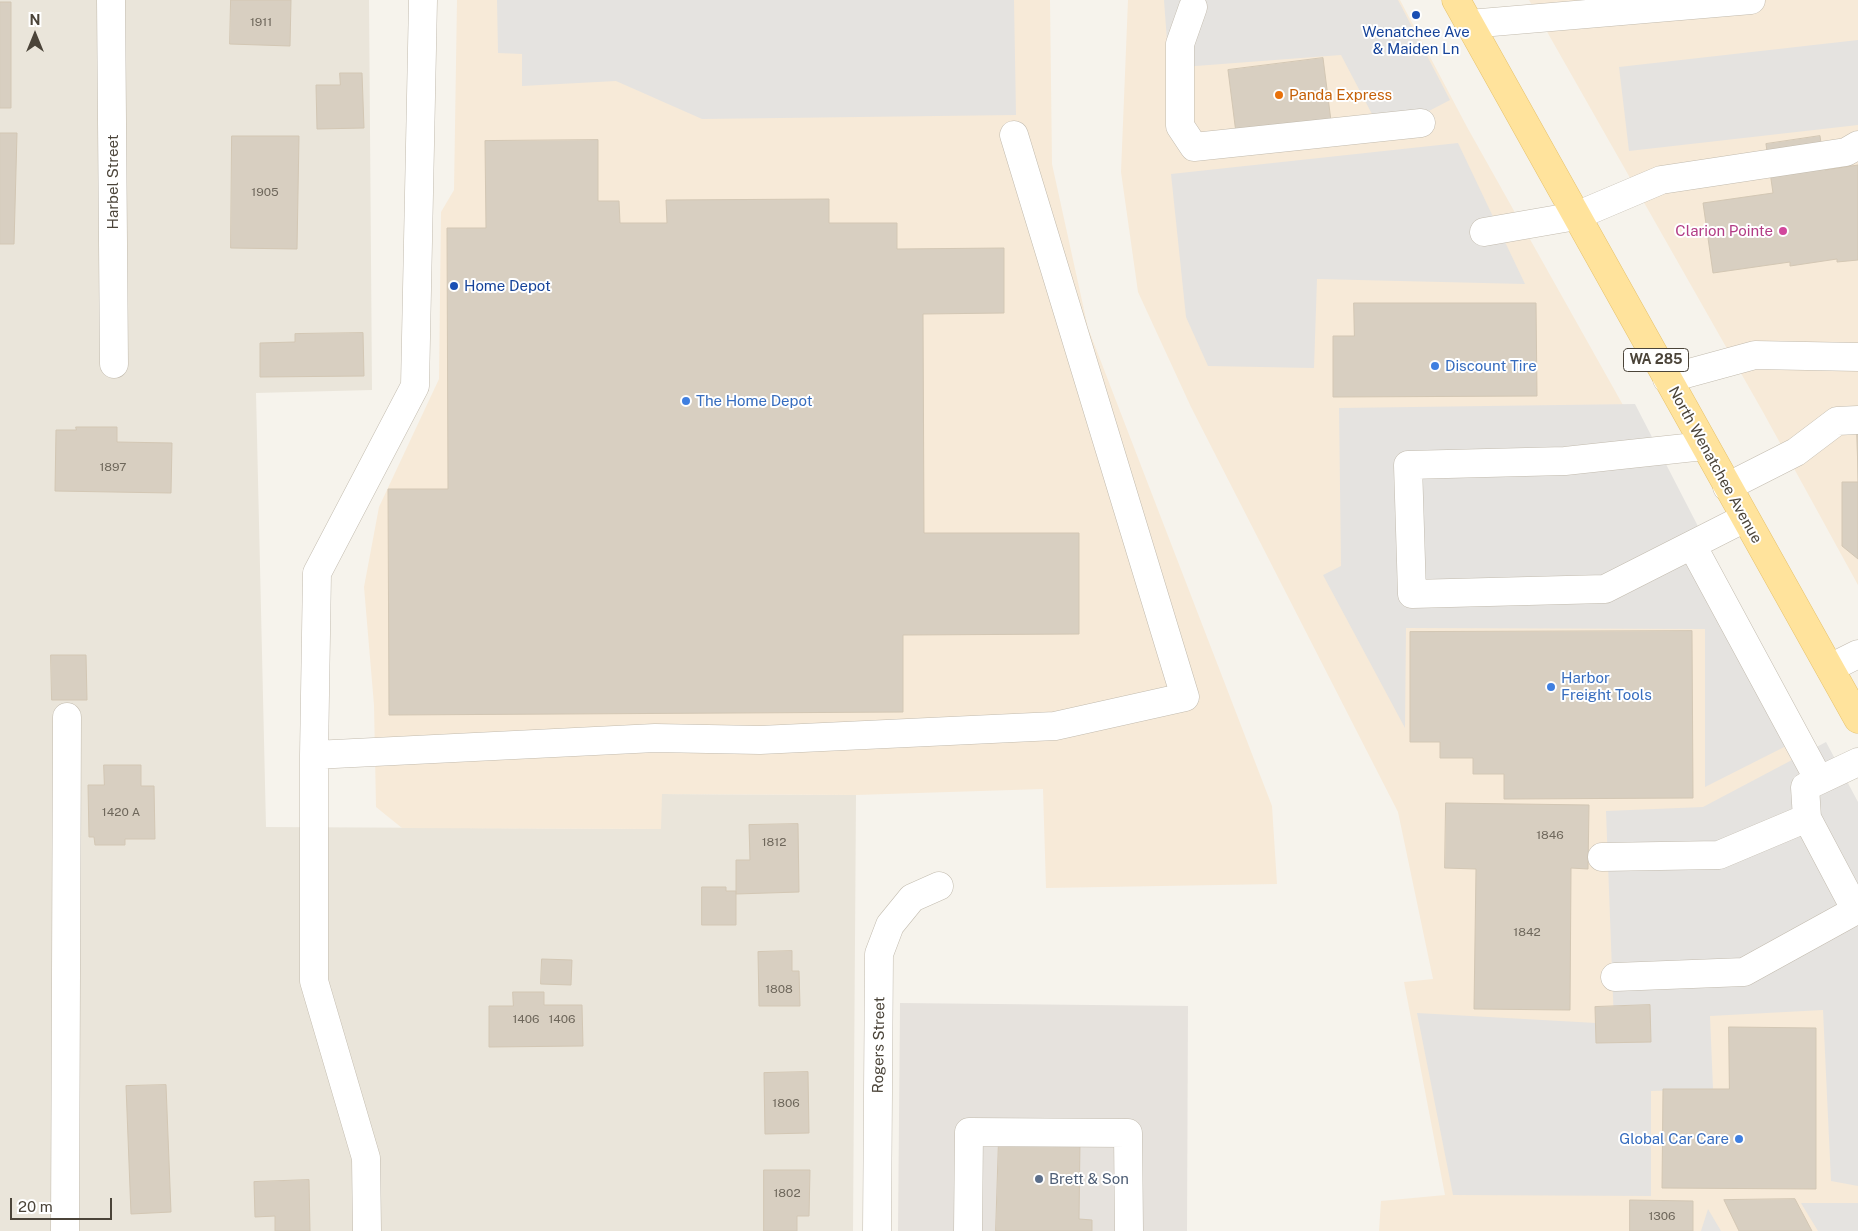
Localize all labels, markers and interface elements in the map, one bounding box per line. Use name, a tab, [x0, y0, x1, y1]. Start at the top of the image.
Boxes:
marker: Wenatchee Ave & Maiden Ln	[1410, 9, 1422, 21]
north arrow	[10, 10, 60, 60]
text: N	[30, 12, 40, 28]
house number: 1911	[250, 15, 272, 29]
place label: Wenatchee Ave & Maiden Ln	[1362, 23, 1470, 58]
place label: Panda Express	[1289, 86, 1392, 104]
marker: Panda Express	[1273, 89, 1285, 101]
street label: Harbel Street	[104, 134, 122, 230]
house number: 1905	[251, 185, 279, 199]
place label: Clarion Pointe	[1675, 222, 1773, 240]
marker: Clarion Pointe	[1777, 225, 1789, 237]
place label: Home Depot	[464, 277, 551, 295]
marker: Home Depot	[448, 280, 460, 292]
road number: WA 285	[1624, 348, 1688, 372]
place label: Discount Tire	[1445, 357, 1537, 375]
marker: Discount Tire	[1429, 360, 1441, 372]
street label: North Wenatchee Avenue	[1664, 383, 1766, 547]
place label: The Home Depot	[696, 392, 812, 410]
marker: The Home Depot	[680, 395, 692, 407]
house number: 1897	[99, 460, 127, 474]
place label: Harbor Freight Tools	[1561, 669, 1652, 704]
marker: Harbor Freight Tools	[1545, 681, 1557, 693]
house number: 1420 A	[102, 805, 140, 819]
house number: 1846	[1536, 828, 1564, 842]
house number: 1812	[762, 835, 786, 849]
house number: 1842	[1513, 925, 1541, 939]
house number: 1808	[765, 982, 793, 996]
street label: Rogers Street	[869, 996, 889, 1094]
house number: 1406	[512, 1012, 540, 1026]
house number: 1406	[548, 1012, 576, 1026]
house number: 1806	[772, 1096, 800, 1110]
place label: Global Car Care	[1619, 1130, 1729, 1148]
marker: Global Car Care	[1733, 1133, 1745, 1145]
place label: Brett & Son	[1049, 1170, 1129, 1188]
marker: Brett & Son	[1033, 1173, 1045, 1185]
house number: 1802	[773, 1186, 801, 1200]
scale bar	[12, 1188, 115, 1220]
text: 20 m	[18, 1198, 53, 1215]
house number: 1306	[1648, 1209, 1676, 1223]

